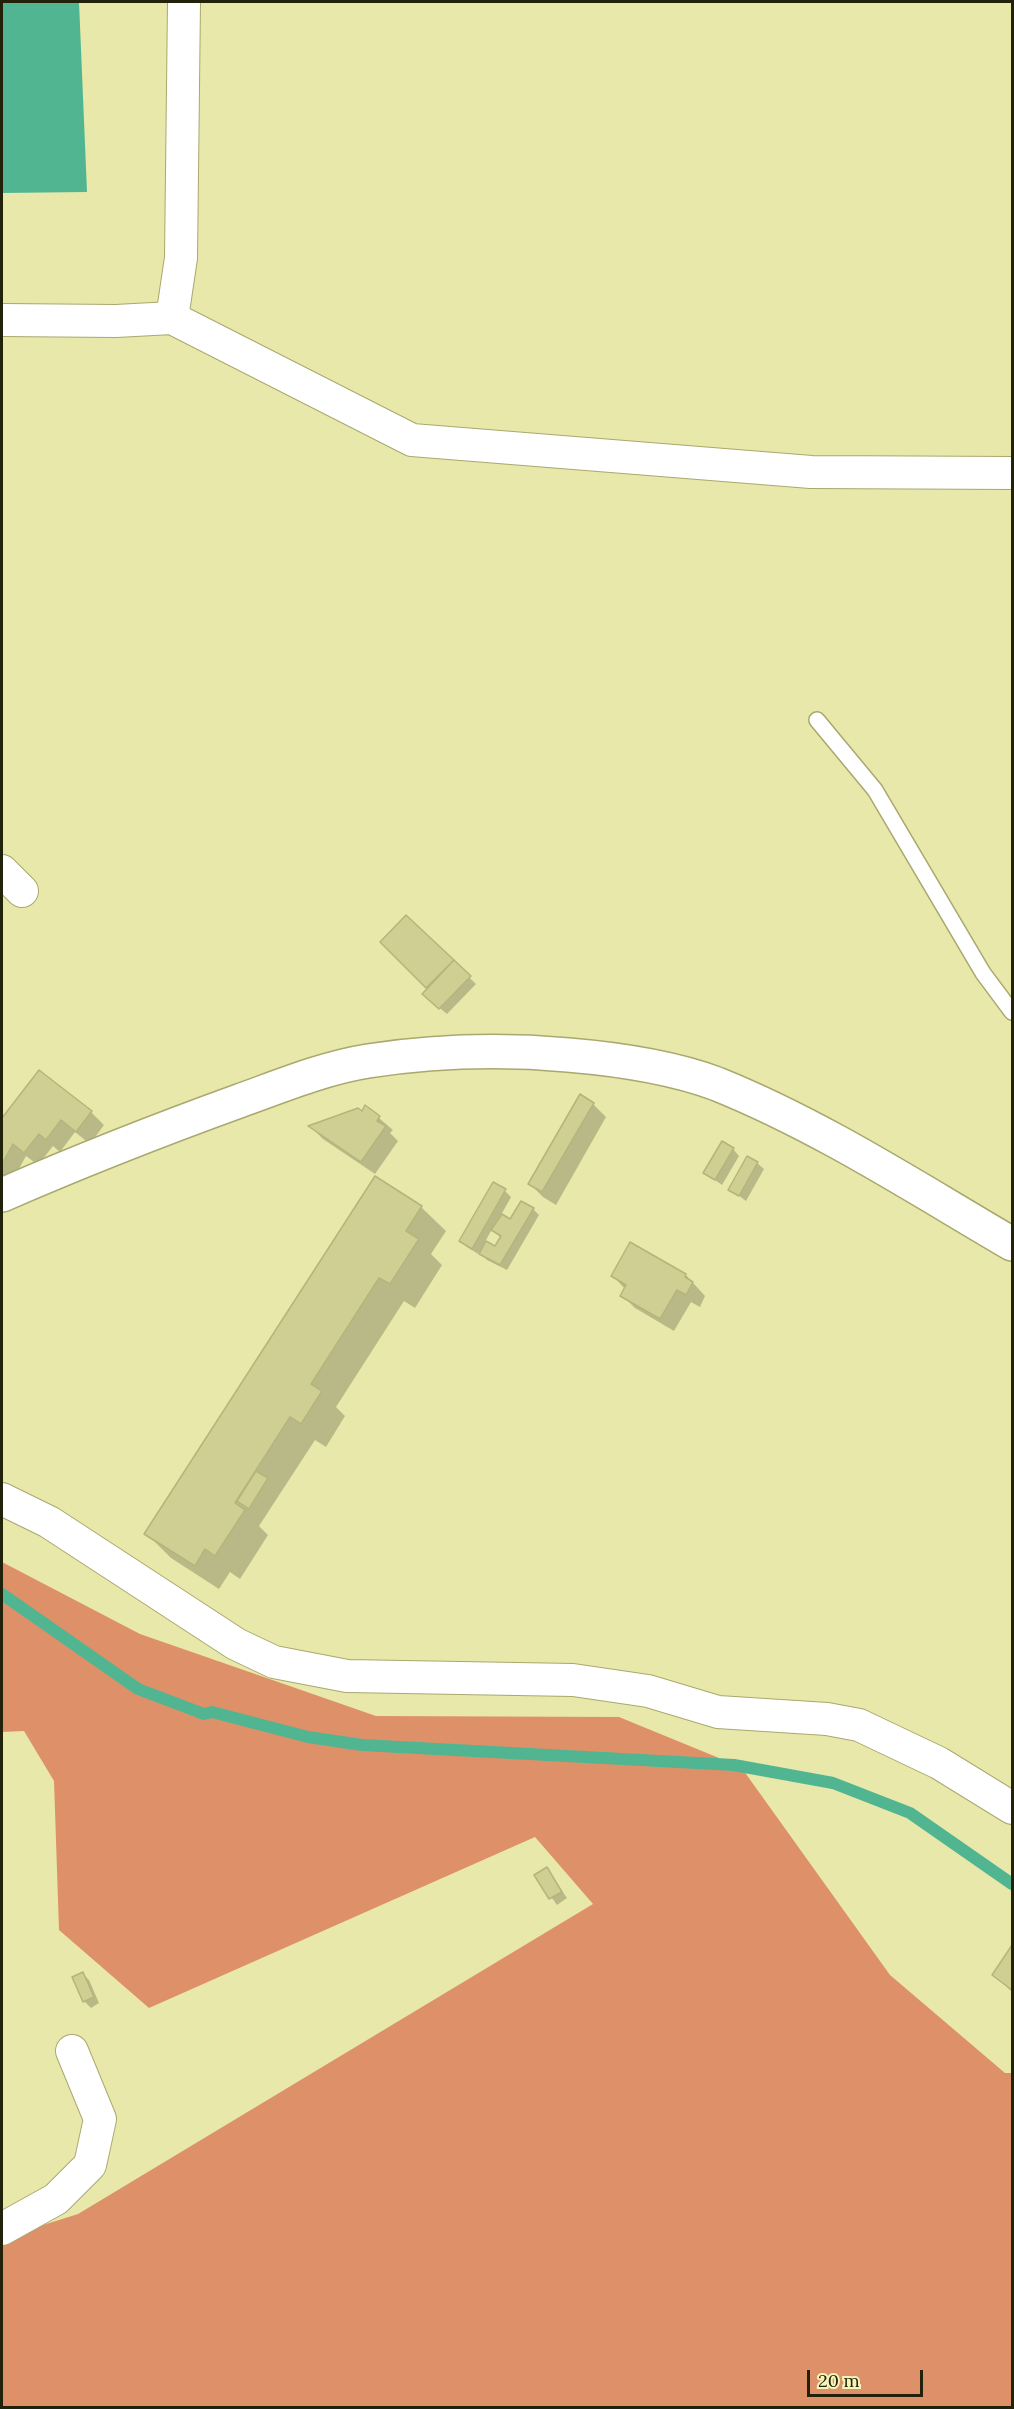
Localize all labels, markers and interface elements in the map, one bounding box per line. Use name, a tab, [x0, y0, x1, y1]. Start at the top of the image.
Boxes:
scale bar	[810, 2358, 926, 2396]
text: 20 m	[818, 2369, 860, 2392]

